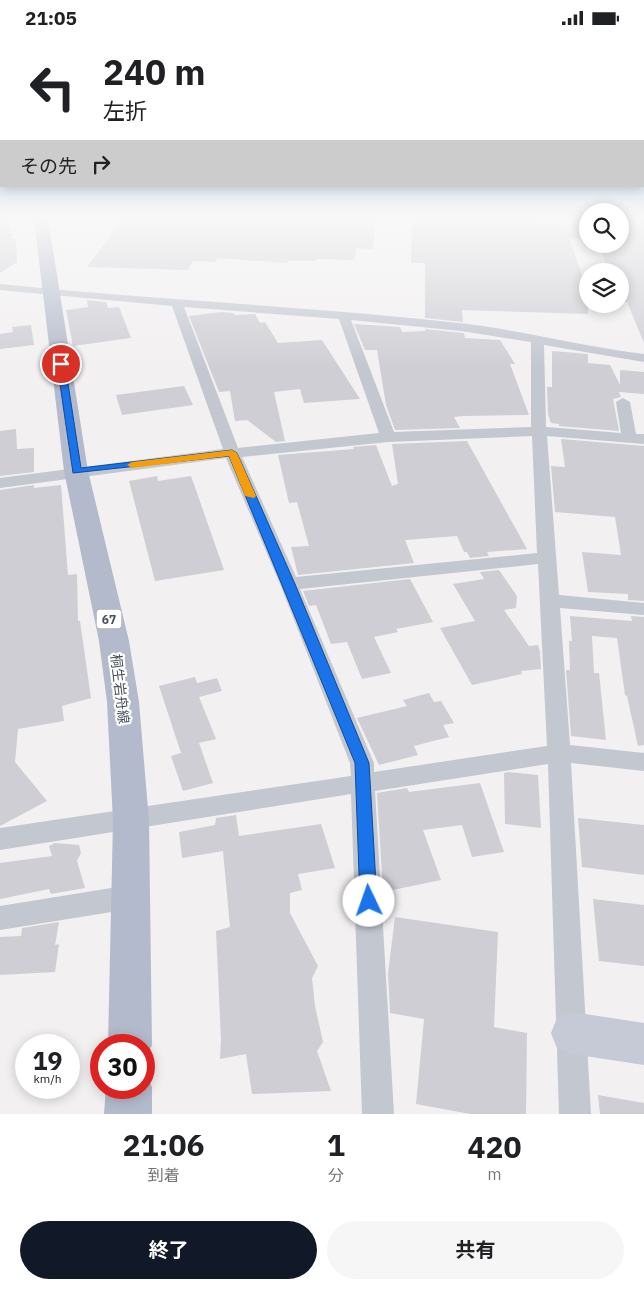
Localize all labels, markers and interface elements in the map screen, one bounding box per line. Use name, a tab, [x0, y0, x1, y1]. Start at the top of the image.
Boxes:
text: 21:05	[25, 6, 77, 30]
text: 240 m	[103, 49, 206, 95]
icon: left	[20, 55, 85, 120]
text: 左折	[103, 96, 147, 125]
icon: right	[87, 150, 115, 178]
text: その先	[20, 154, 77, 178]
map controls	[579, 203, 629, 313]
button: search	[579, 203, 629, 253]
button: layers	[579, 263, 629, 313]
pin	[40, 343, 82, 385]
icon: arrive	[47, 350, 75, 378]
road number: 67	[96, 609, 122, 629]
street label: 桐生岩舟線	[107, 653, 133, 725]
position arrow	[342, 874, 394, 926]
speed limit sign: 30	[90, 1034, 155, 1099]
text: 19	[32, 1044, 63, 1077]
text: km/h	[33, 1071, 62, 1086]
text: 21:06	[123, 1125, 204, 1164]
text: 1	[327, 1125, 345, 1164]
text: 420	[467, 1127, 521, 1166]
text: m	[487, 1164, 501, 1184]
text: 到着	[147, 1165, 179, 1185]
text: 分	[328, 1165, 344, 1185]
button: 終了	[20, 1221, 317, 1279]
button: 共有	[327, 1221, 624, 1279]

